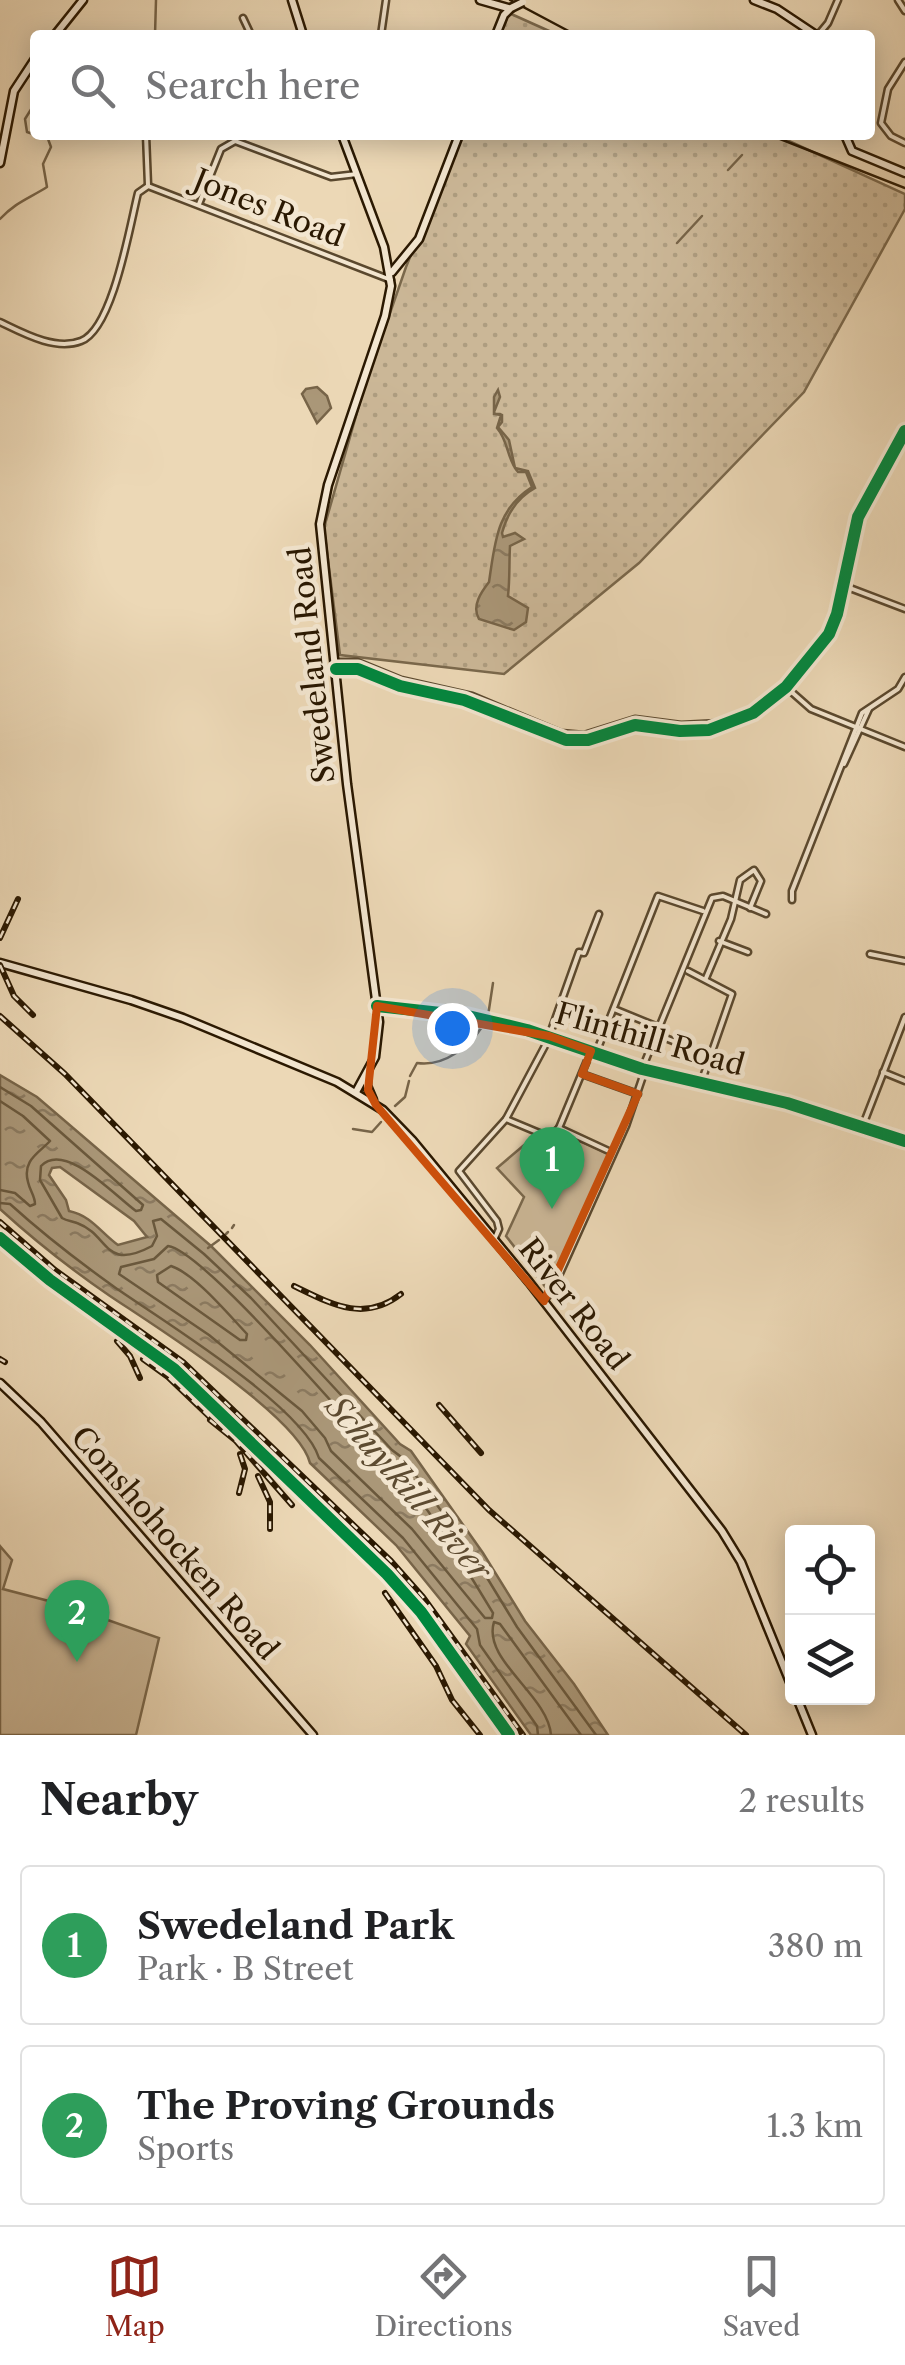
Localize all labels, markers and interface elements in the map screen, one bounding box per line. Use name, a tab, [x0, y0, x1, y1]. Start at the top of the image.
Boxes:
search box	[30, 30, 875, 140]
icon: search	[65, 58, 120, 113]
text: Search here	[145, 62, 360, 109]
street label: Jones Road	[184, 159, 350, 255]
street label: Swedeland Road	[281, 545, 343, 785]
street label: Flinthill Road	[551, 994, 749, 1084]
your location	[427, 1003, 478, 1054]
pin: 1	[520, 1126, 584, 1209]
street label: River Road	[511, 1231, 637, 1377]
water label: Schuylkill River	[317, 1386, 501, 1590]
street label: Conshohocken Road	[63, 1419, 287, 1667]
map controls	[785, 1525, 875, 1705]
button: locate	[785, 1525, 875, 1615]
pin: 2	[44, 1580, 110, 1662]
button: layers	[785, 1615, 875, 1705]
text: Nearby	[40, 1774, 198, 1826]
text: 2 results	[739, 1781, 865, 1820]
text: Swedeland Park	[137, 1902, 454, 1949]
text: 1	[67, 1926, 82, 1965]
text: 380 m	[768, 1926, 863, 1965]
text: Park · B Street	[137, 1949, 353, 1988]
text: The Proving Grounds	[137, 2082, 555, 2129]
text: 2	[65, 2106, 84, 2145]
text: 1.3 km	[767, 2106, 863, 2145]
text: Sports	[137, 2129, 234, 2168]
tab: Map	[105, 2249, 165, 2343]
tab: Directions	[374, 2249, 513, 2343]
tab: Saved	[722, 2249, 800, 2343]

